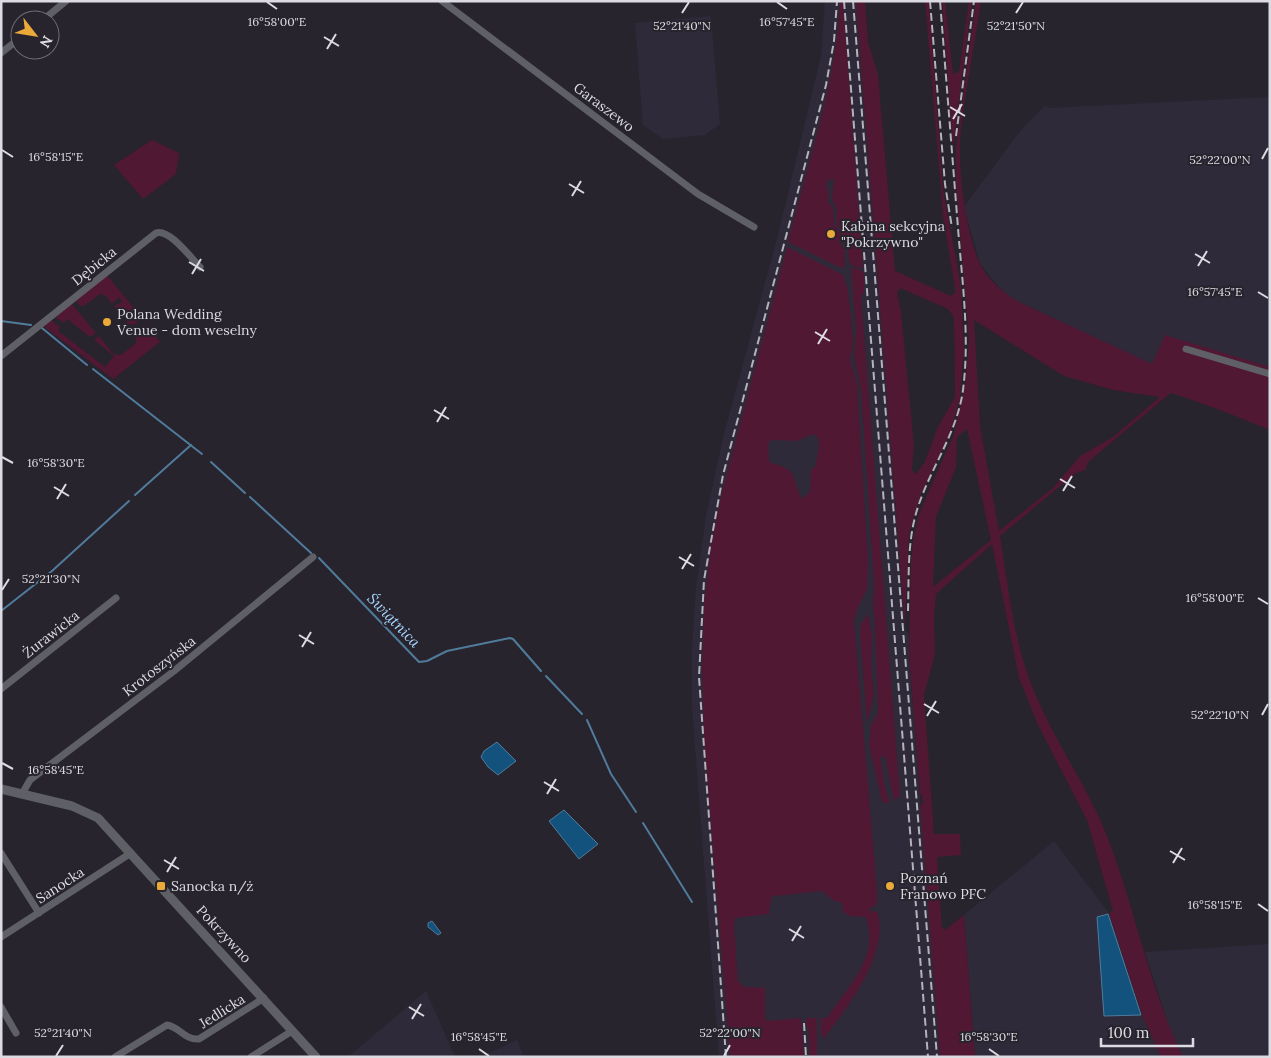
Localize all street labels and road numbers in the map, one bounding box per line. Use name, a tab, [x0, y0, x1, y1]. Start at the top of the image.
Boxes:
street label: Garaszewo	[570, 78, 638, 136]
street label: Dębicka	[68, 243, 120, 289]
street label: Żurawicka	[19, 606, 83, 662]
street label: Krotoszyńska	[119, 632, 199, 700]
street label: Sanocka	[32, 863, 88, 907]
street label: Pokrzywno	[193, 901, 255, 967]
street label: Jedlicka	[195, 990, 248, 1033]

